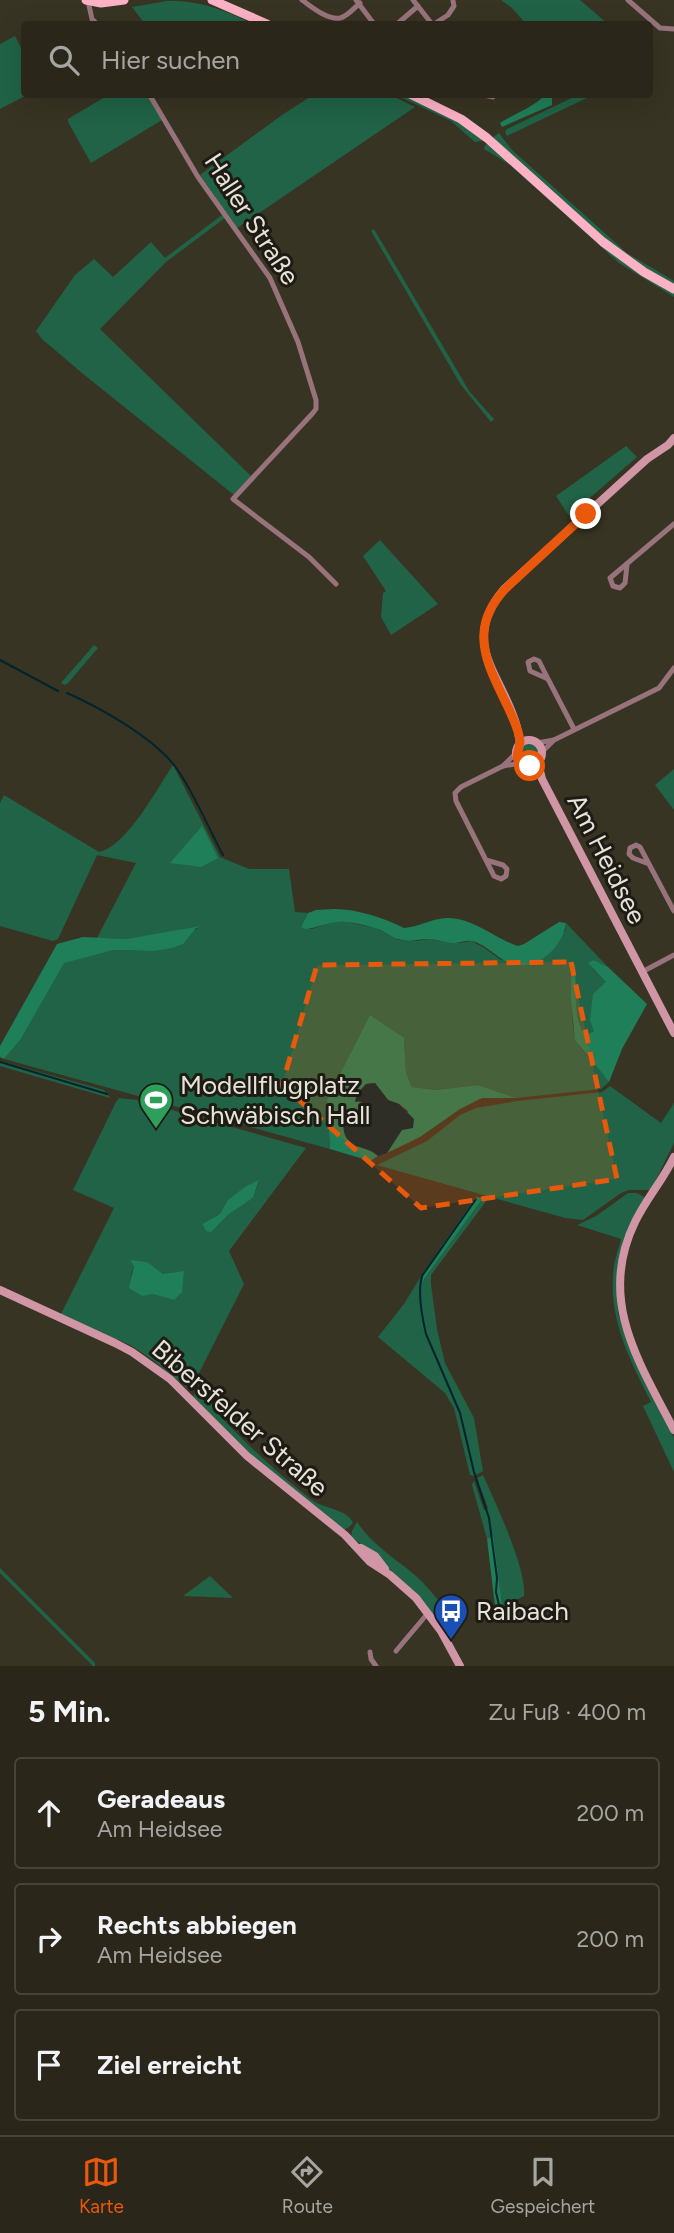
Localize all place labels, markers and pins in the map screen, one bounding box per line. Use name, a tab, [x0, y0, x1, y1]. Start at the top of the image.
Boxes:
place label: Modellflugplatz Schwäbisch Hall	[180, 1069, 371, 1131]
sports icon: Modellflugplatz Schwäbisch Hall	[137, 1081, 175, 1130]
bus stop icon: Raibach	[432, 1592, 470, 1641]
place label: Raibach	[476, 1595, 569, 1627]

